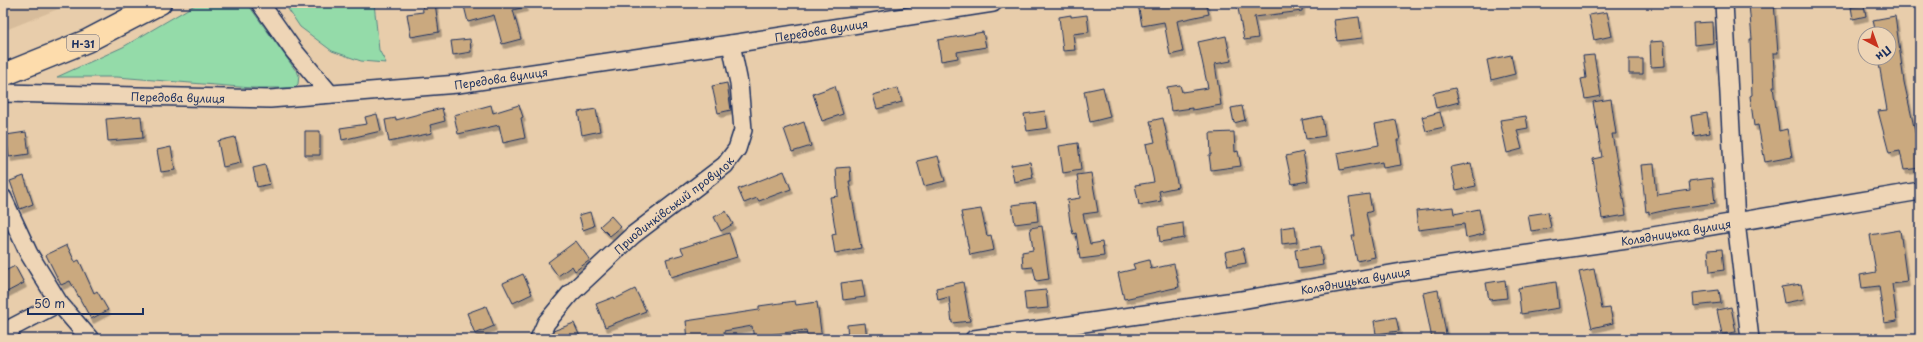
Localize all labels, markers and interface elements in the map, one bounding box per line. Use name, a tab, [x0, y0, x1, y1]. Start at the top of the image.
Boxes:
street label: Передова вулиця	[773, 14, 869, 46]
north arrow	[1857, 26, 1897, 66]
road number: Н-31	[67, 35, 99, 51]
text: Пн	[1872, 42, 1895, 66]
street label: Передова вулиця	[453, 62, 549, 93]
street label: Передова вулиця	[131, 87, 225, 106]
street label: Приодинківський провулок	[610, 152, 738, 258]
street label: Колядницька вулиця	[1620, 214, 1732, 249]
street label: Колядницька вулиця	[1299, 262, 1412, 298]
scale bar	[28, 290, 143, 316]
text: 50 m	[34, 294, 65, 312]

